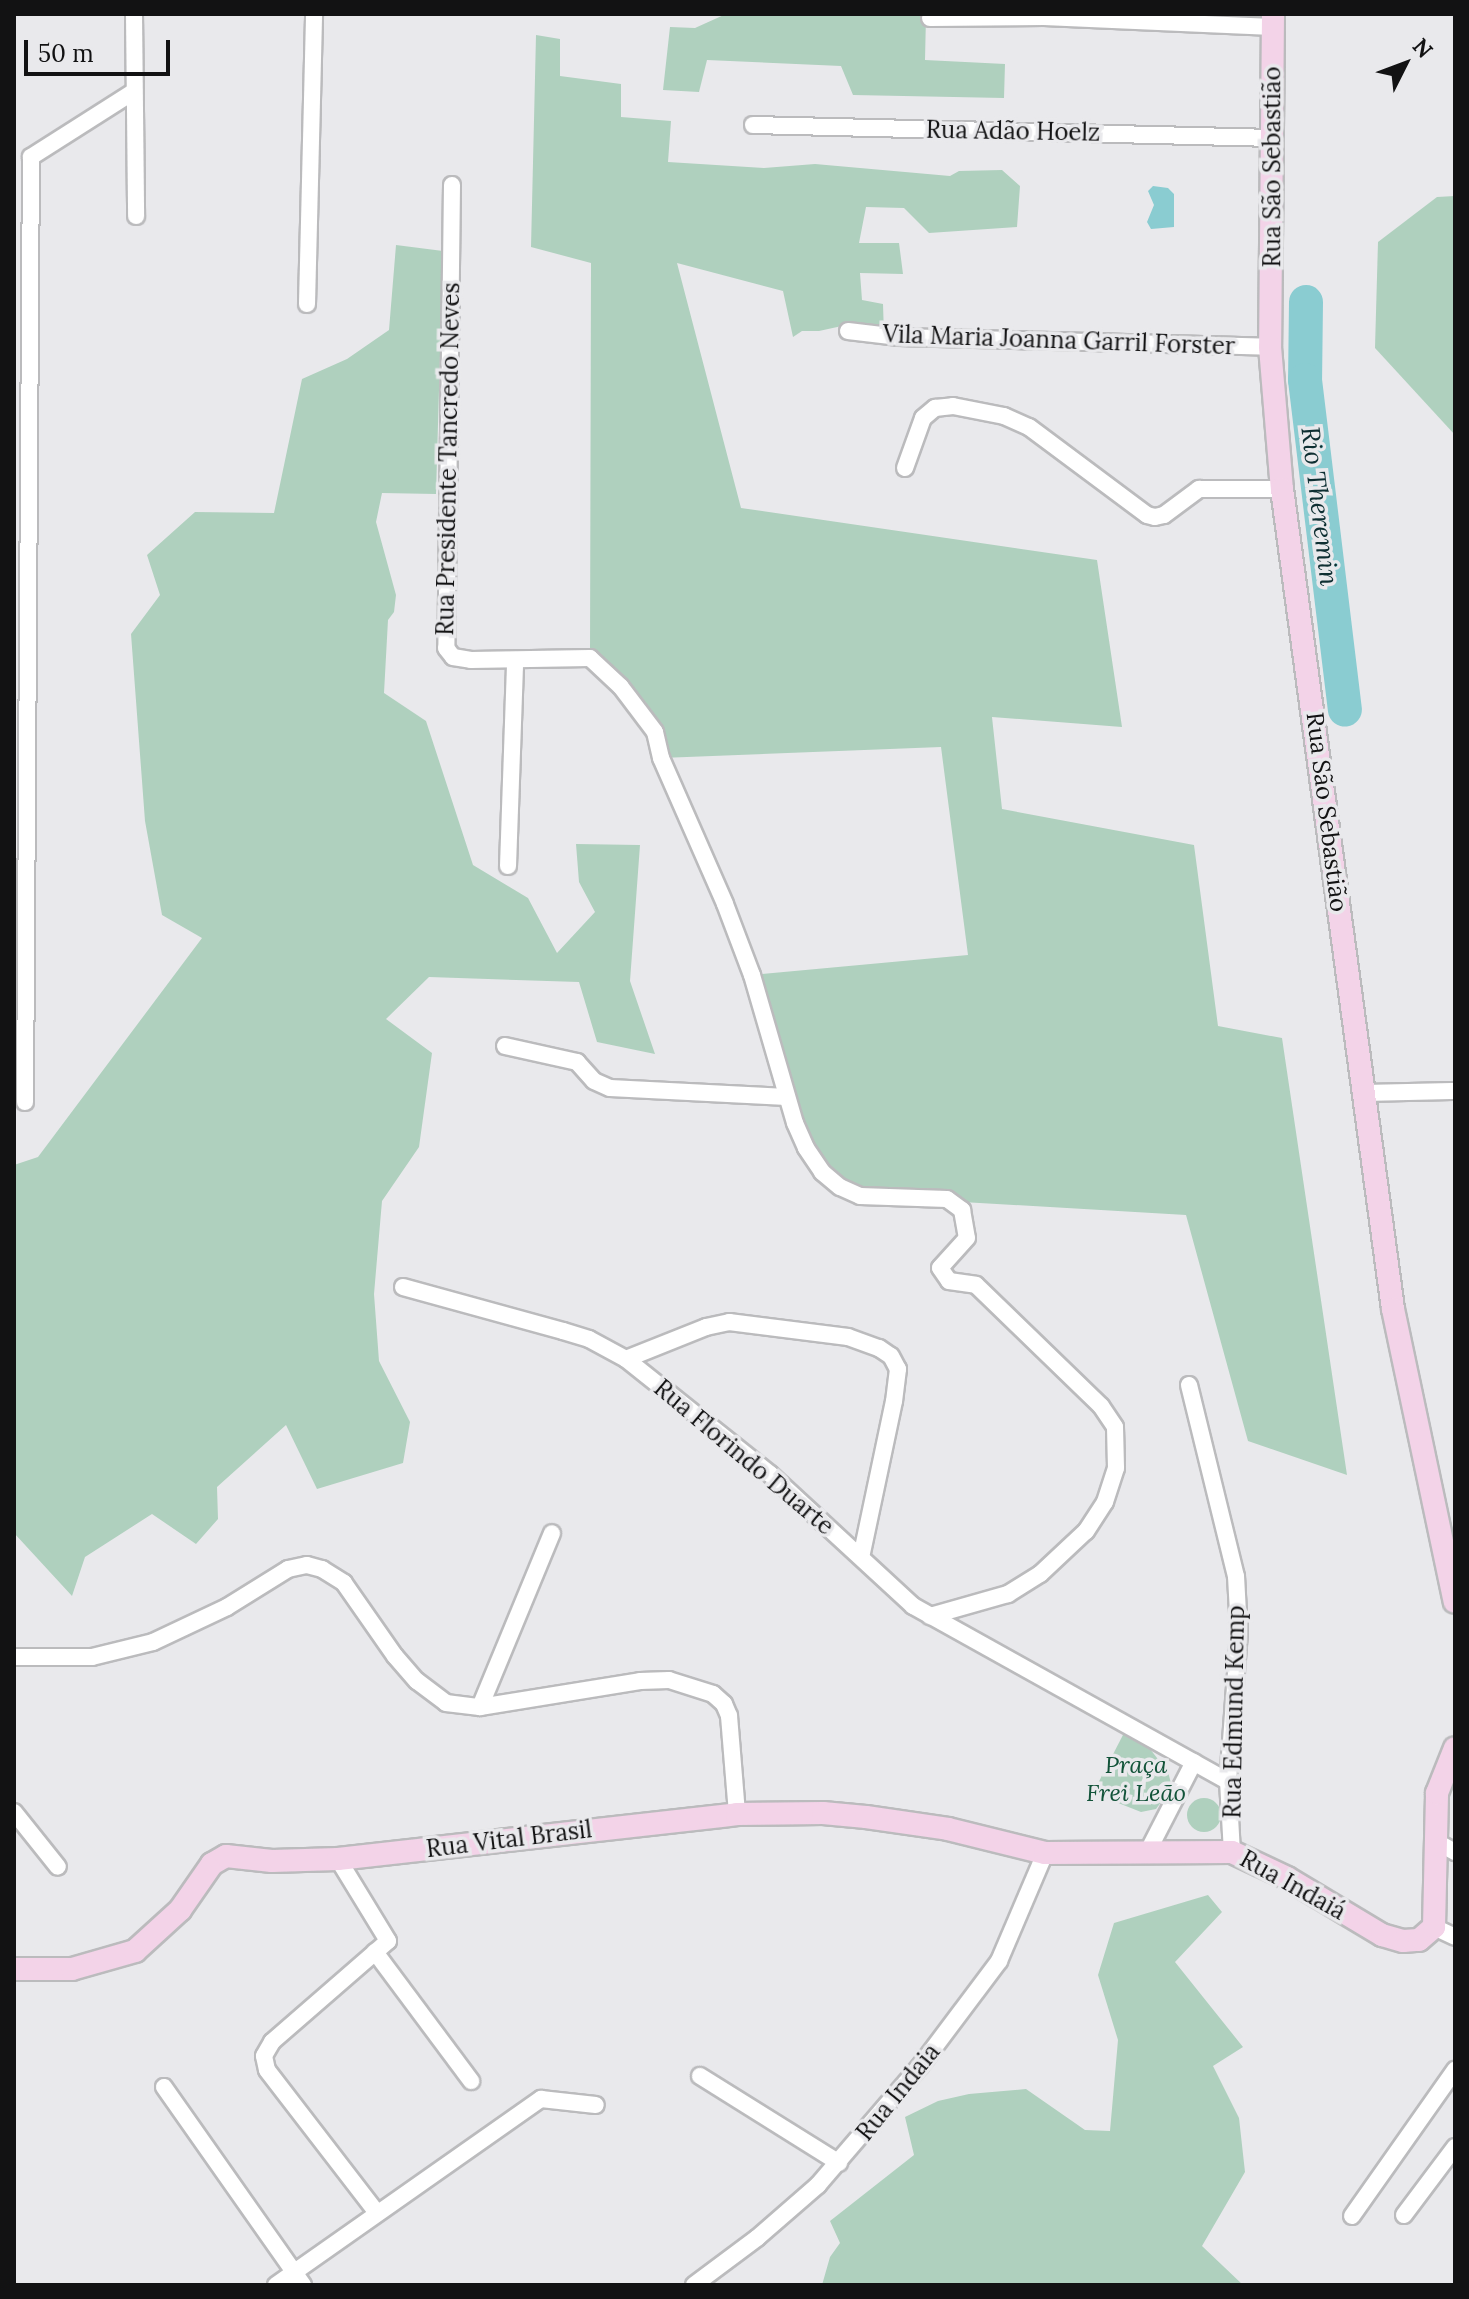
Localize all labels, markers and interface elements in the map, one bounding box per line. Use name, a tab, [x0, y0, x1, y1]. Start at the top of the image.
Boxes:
scale bar	[28, 24, 174, 74]
north arrow	[1365, 24, 1445, 104]
text: N	[1407, 32, 1439, 64]
text: 50 m	[38, 38, 94, 69]
street label: Rua São Sebastião	[1258, 67, 1286, 267]
street label: Rua Adão Hoelz	[926, 115, 1100, 147]
street label: Rua Presidente Tancredo Neves	[431, 282, 465, 636]
street label: Vila Maria Joanna Garril Forster	[882, 319, 1236, 361]
water label: Rio Theremin	[1295, 425, 1345, 587]
street label: Rua São Sebastião	[1300, 711, 1354, 913]
street label: Rua Florindo Duarte	[648, 1373, 840, 1541]
street label: Rua Edmund Kemp	[1218, 1605, 1250, 1819]
park label: Praça Frei Leão	[1086, 1751, 1186, 1807]
street label: Rua Vital Brasil	[424, 1815, 594, 1863]
street label: Rua Indaiá	[1235, 1844, 1351, 1926]
street label: Rua Indaia	[850, 2038, 946, 2146]

